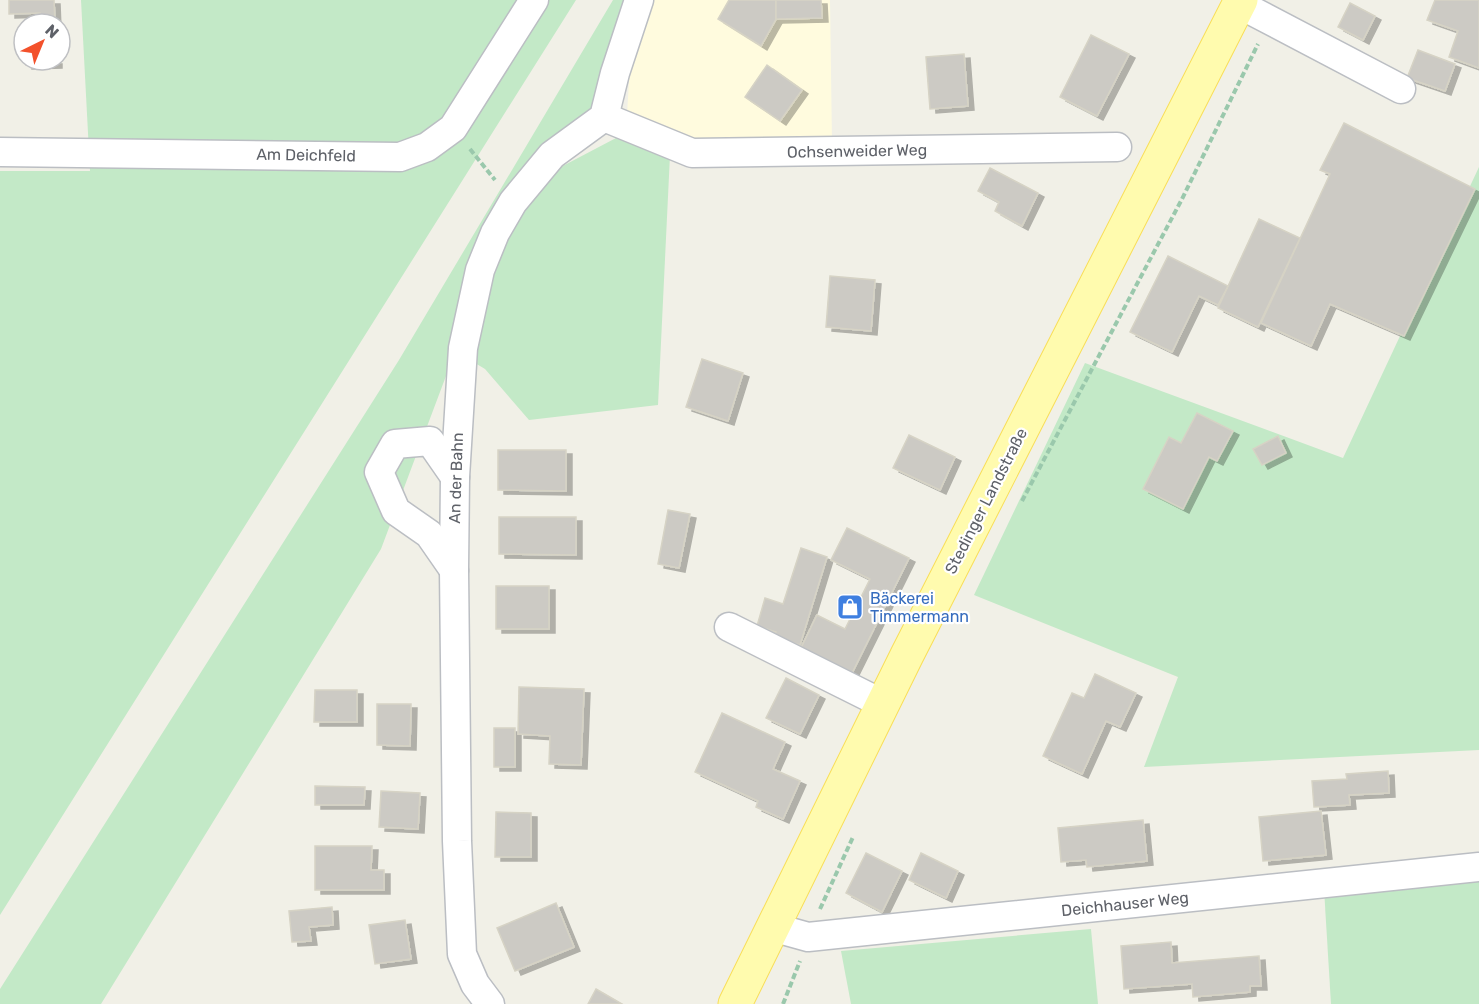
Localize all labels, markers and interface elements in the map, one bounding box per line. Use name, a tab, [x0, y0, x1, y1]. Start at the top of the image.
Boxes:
north arrow	[12, 12, 72, 72]
text: N	[41, 21, 63, 42]
street label: Ochsenweider Weg	[787, 140, 927, 162]
street label: Am Deichfeld	[256, 145, 356, 165]
street label: Stedinger Landstraße	[941, 425, 1031, 577]
street label: An der Bahn	[445, 432, 467, 524]
place label: Bäckerei Timmermann	[870, 589, 969, 626]
shop icon: Bäckerei Timmermann	[835, 592, 865, 622]
street label: Deichhauser Weg	[1060, 888, 1190, 920]

